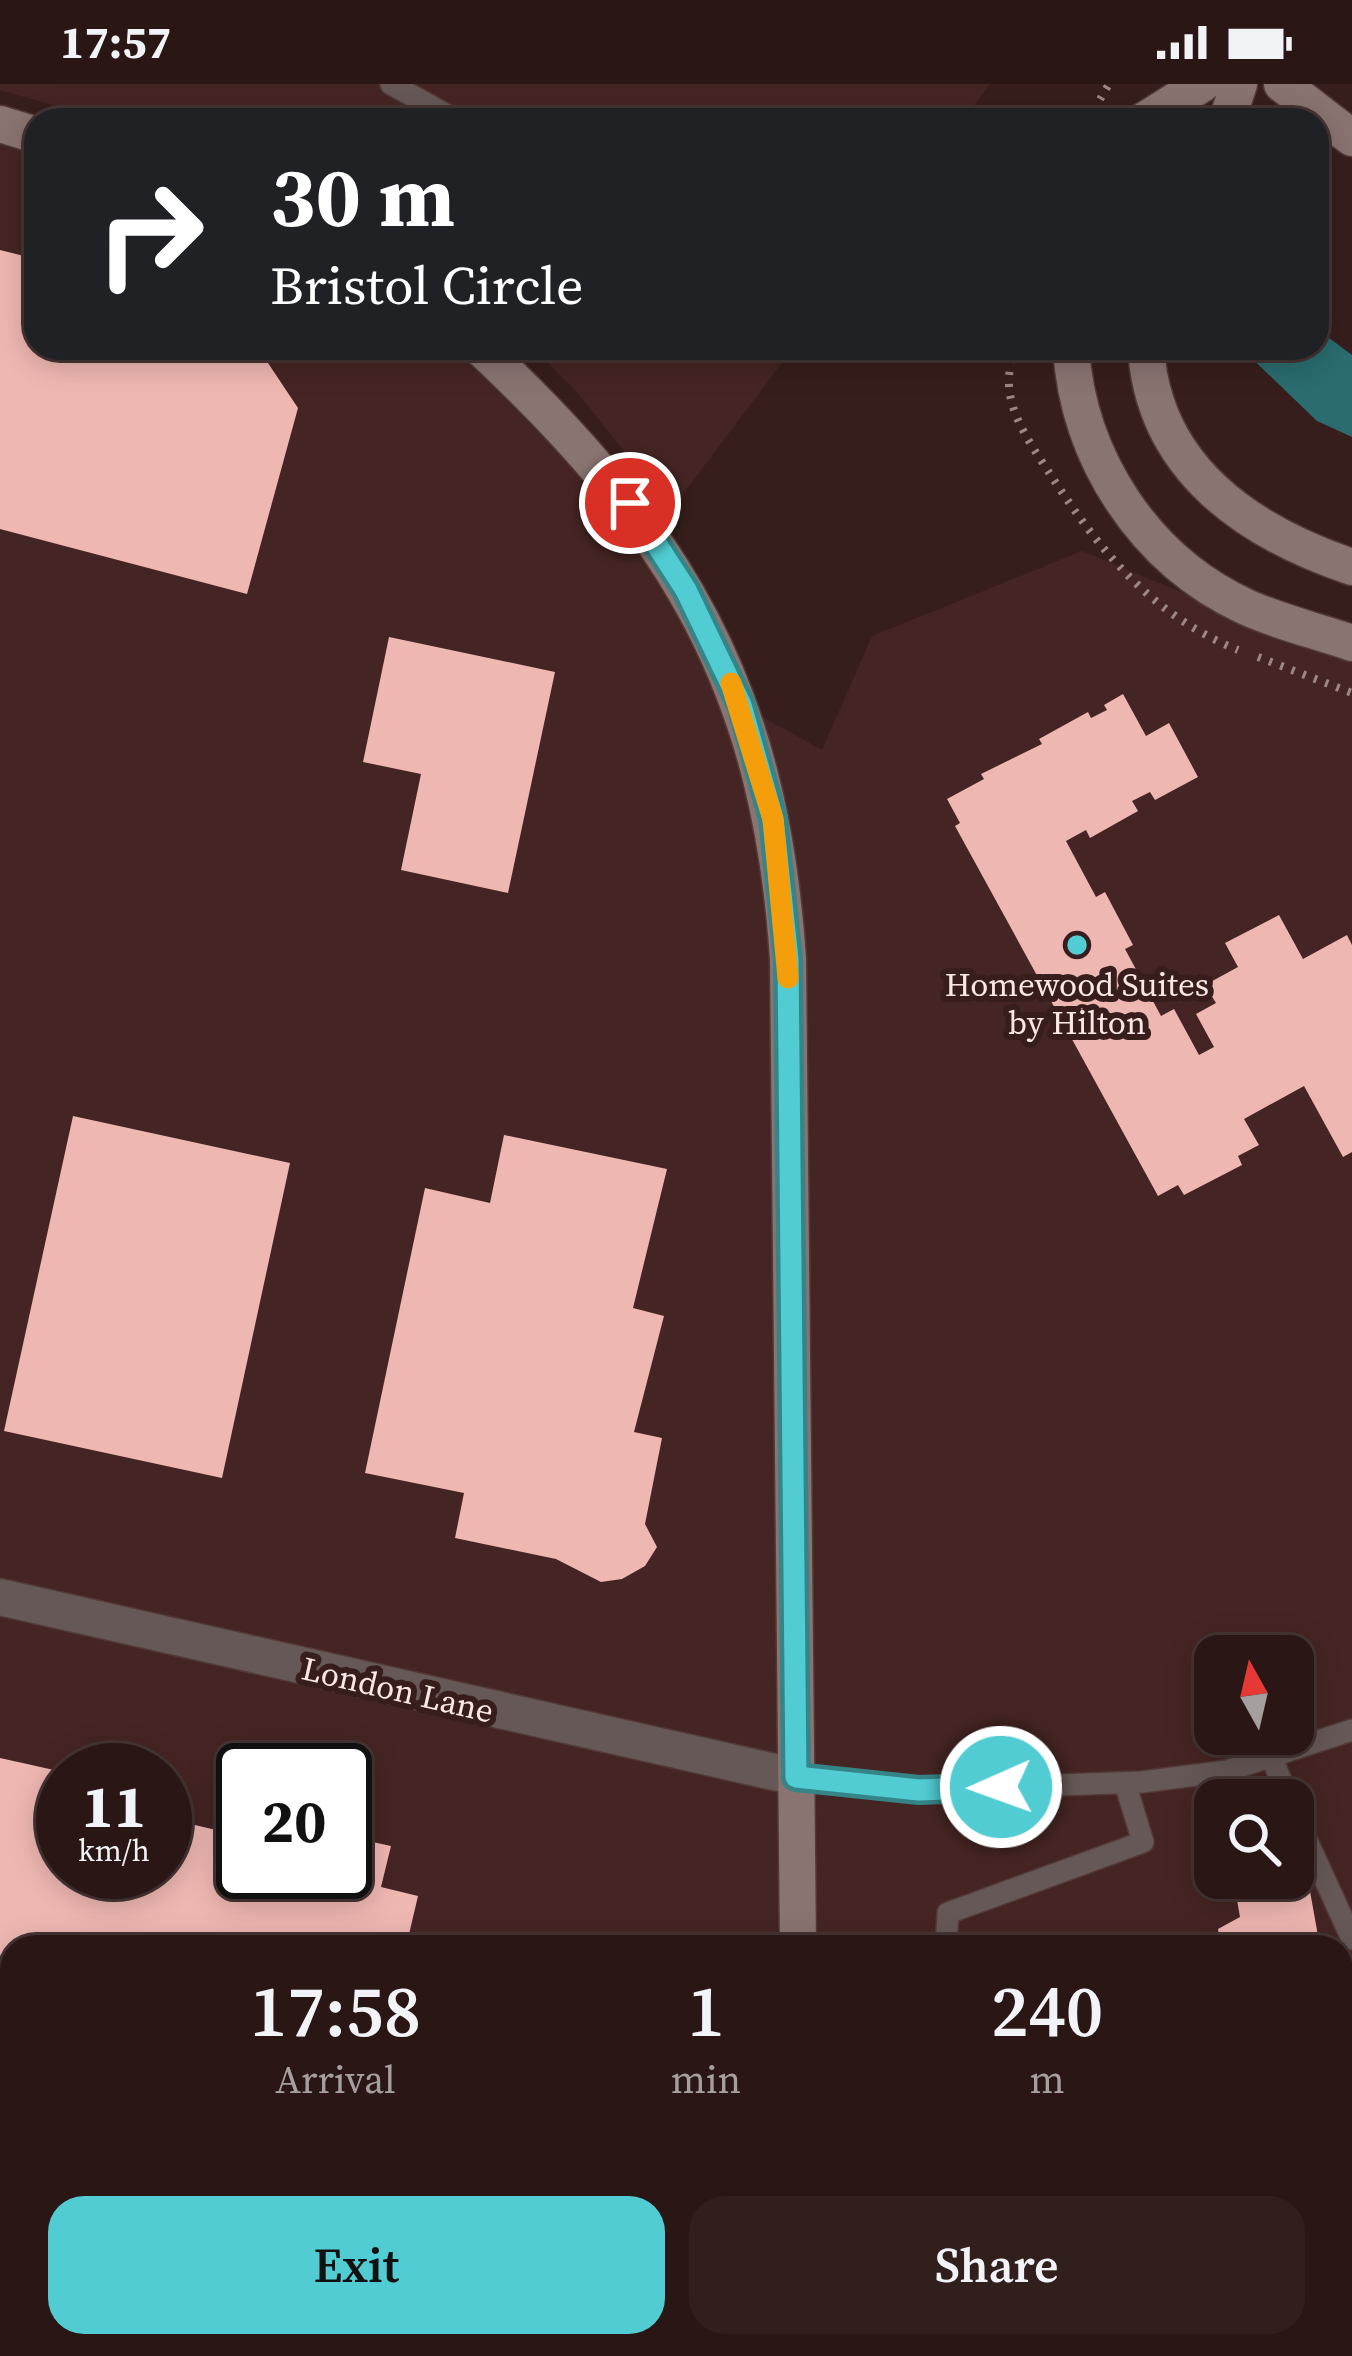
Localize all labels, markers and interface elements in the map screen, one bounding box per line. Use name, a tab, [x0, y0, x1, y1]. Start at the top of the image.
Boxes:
text: 17:57	[60, 11, 171, 73]
text: 30 m	[270, 139, 455, 254]
icon: right	[72, 156, 228, 312]
text: Bristol Circle	[270, 248, 584, 322]
pin	[579, 452, 681, 554]
icon: arrive	[597, 470, 663, 536]
marker: Homewood Suites by Hilton	[1064, 932, 1090, 958]
place label: Homewood Suites by Hilton	[945, 962, 1209, 1045]
north arrow	[1194, 1635, 1314, 1755]
map controls	[1194, 1635, 1314, 1899]
street label: London Lane	[298, 1646, 498, 1733]
position arrow	[938, 1724, 1064, 1850]
speed limit sign: 20	[216, 1743, 372, 1899]
text: 11	[81, 1765, 147, 1847]
button: search	[1194, 1779, 1314, 1899]
text: km/h	[78, 1830, 150, 1871]
text: 17:58	[250, 1961, 421, 2060]
text: 1	[687, 1961, 725, 2060]
text: 240	[991, 1961, 1103, 2060]
text: Arrival	[275, 2053, 396, 2106]
text: min	[671, 2053, 741, 2106]
text: m	[1030, 2053, 1065, 2106]
button: Exit	[48, 2196, 665, 2334]
button: Share	[689, 2196, 1305, 2334]

